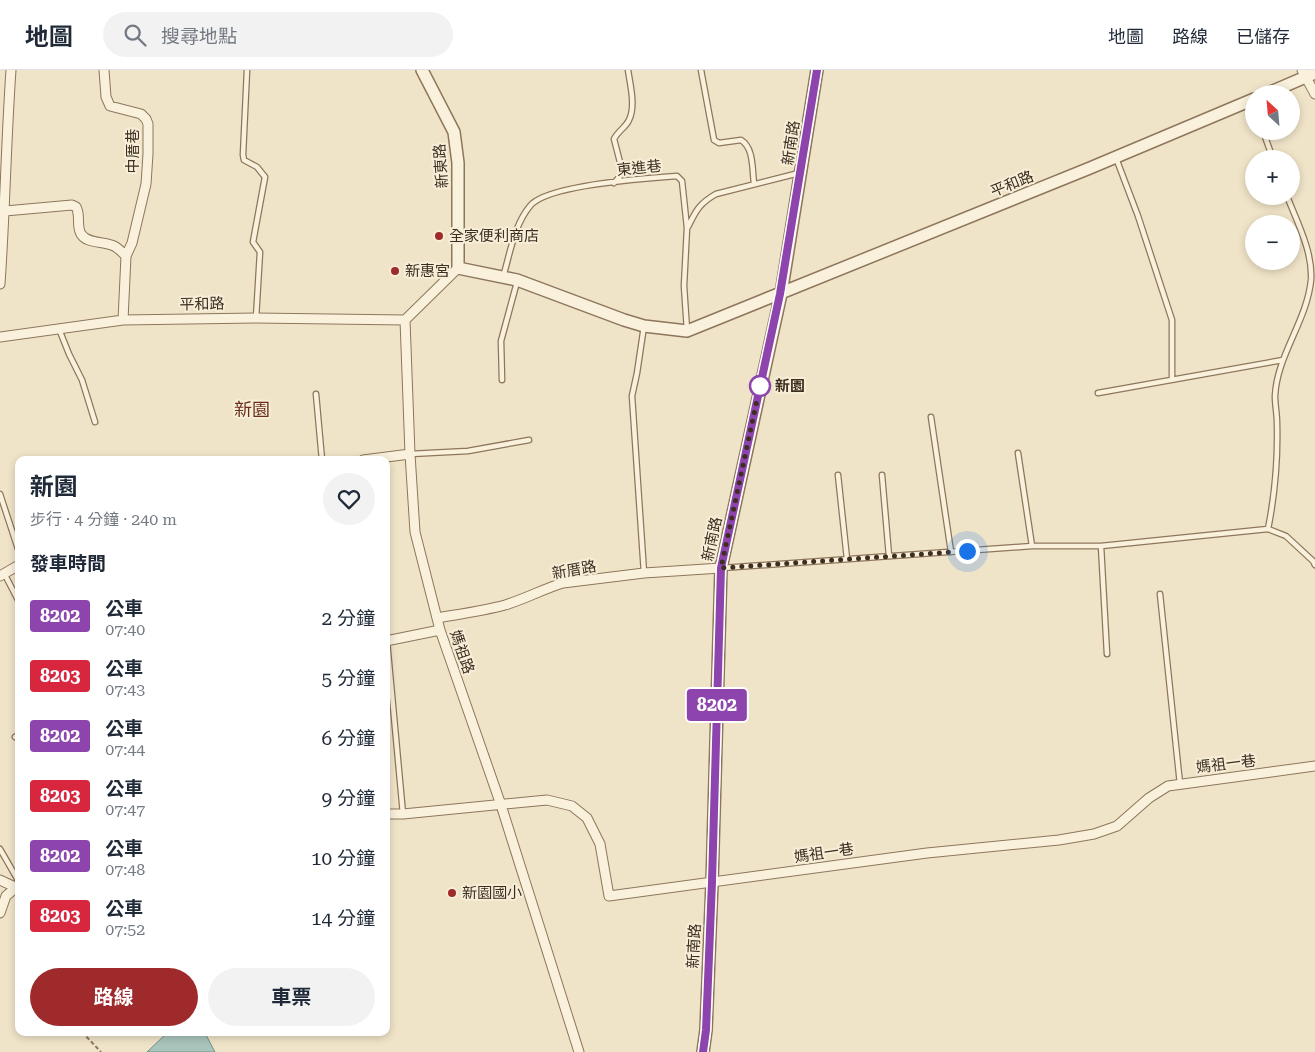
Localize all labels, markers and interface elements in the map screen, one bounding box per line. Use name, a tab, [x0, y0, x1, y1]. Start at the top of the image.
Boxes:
search box	[103, 12, 453, 57]
icon: search	[121, 21, 149, 49]
text: 地圖	[25, 23, 73, 51]
text: 搜尋地點	[161, 25, 237, 48]
text: 地圖	[1108, 26, 1144, 47]
text: 路線	[1172, 26, 1208, 47]
text: 已儲存	[1236, 26, 1290, 47]
north arrow	[1245, 85, 1300, 140]
map controls	[1245, 85, 1300, 270]
street label: 新南路	[779, 119, 803, 167]
street label: 中厝巷	[124, 128, 142, 174]
street label: 新東路	[430, 143, 452, 189]
button: +	[1245, 150, 1300, 205]
street label: 東進巷	[616, 157, 662, 179]
street label: 平和路	[988, 167, 1036, 201]
button: −	[1245, 215, 1300, 270]
place label: 全家便利商店	[449, 227, 539, 245]
marker: 全家便利商店	[433, 230, 445, 242]
place label: 新惠宮	[405, 262, 450, 280]
marker: 新惠宮	[389, 265, 401, 277]
street label: 平和路	[179, 295, 225, 313]
marker: 新園	[749, 375, 771, 397]
place label: 新園	[775, 377, 805, 395]
district label: 新園	[234, 399, 270, 420]
text: 新園	[30, 473, 78, 501]
button: heart	[323, 473, 375, 525]
text: 步行 · 4 分鐘 · 240 m	[30, 510, 177, 529]
street label: 新南路	[699, 515, 725, 563]
your location	[955, 539, 980, 564]
text: 發車時間	[30, 552, 106, 575]
street label: 新厝路	[550, 557, 598, 583]
text: 公車	[105, 597, 143, 620]
text: 8202	[40, 605, 80, 626]
text: 2 分鐘	[322, 607, 375, 630]
text: 07:40	[105, 620, 145, 639]
street label: 媽祖路	[446, 628, 478, 676]
text: 公車	[105, 657, 143, 680]
text: 8203	[40, 665, 80, 686]
text: 5 分鐘	[322, 667, 375, 690]
text: 07:43	[105, 680, 145, 699]
line badge: 8202	[682, 689, 752, 721]
text: 8202	[697, 694, 737, 715]
text: 公車	[105, 717, 143, 740]
text: 8202	[40, 725, 80, 746]
text: 6 分鐘	[322, 727, 375, 750]
text: 07:44	[105, 740, 145, 759]
street label: 媽祖一巷	[1195, 751, 1257, 777]
text: 公車	[105, 777, 143, 800]
text: 8203	[40, 785, 80, 806]
text: 9 分鐘	[322, 787, 375, 810]
text: 07:47	[105, 800, 145, 819]
text: 公車	[105, 837, 143, 860]
street label: 媽祖一巷	[793, 840, 855, 866]
text: 8202	[40, 845, 80, 866]
text: 10 分鐘	[311, 847, 375, 870]
text: 07:48	[105, 860, 145, 879]
place label: 新園國小	[462, 884, 522, 902]
marker: 新園國小	[446, 887, 458, 899]
text: 公車	[105, 897, 143, 920]
text: 8203	[40, 905, 80, 926]
text: 14 分鐘	[311, 907, 375, 930]
text: 07:52	[105, 920, 145, 939]
street label: 新南路	[684, 923, 704, 969]
button: 路線	[30, 968, 198, 1026]
button: 車票	[208, 968, 375, 1026]

